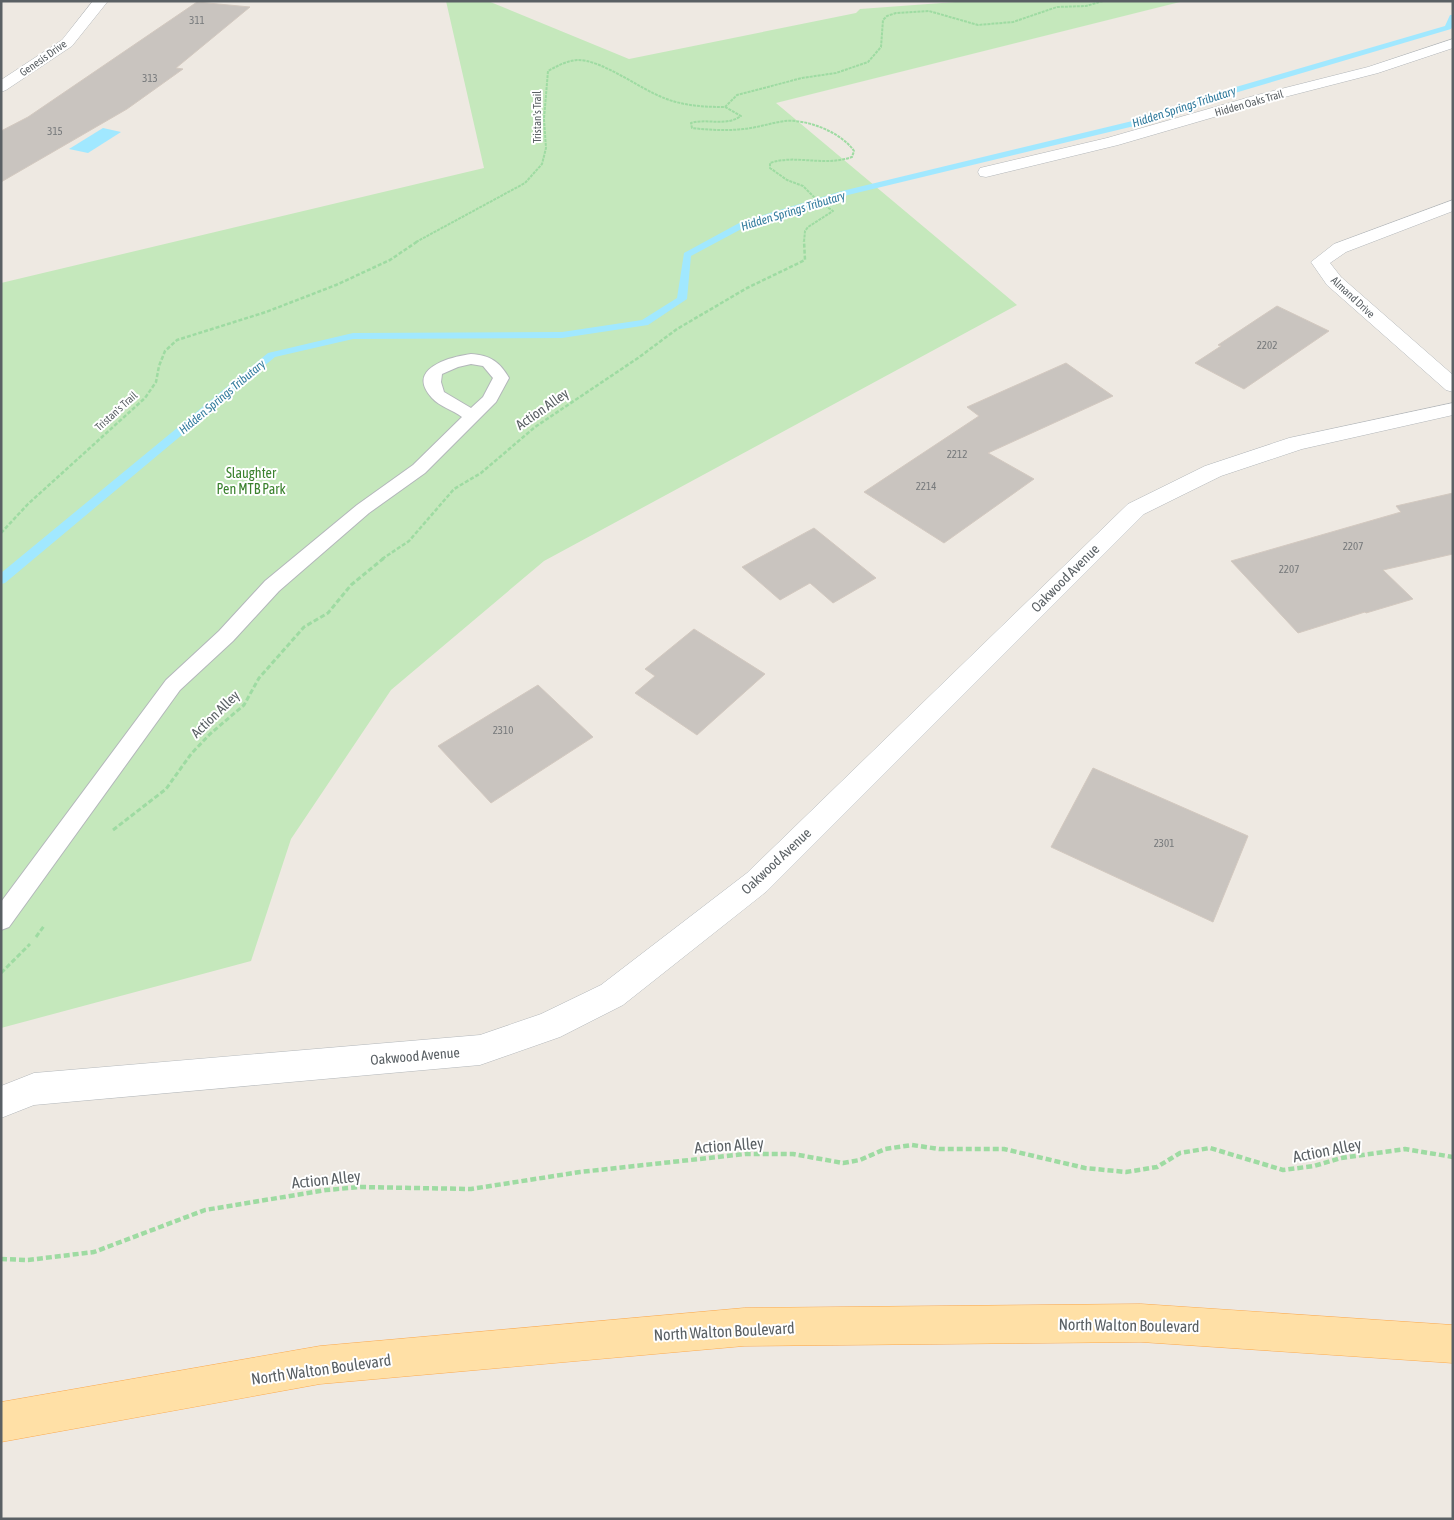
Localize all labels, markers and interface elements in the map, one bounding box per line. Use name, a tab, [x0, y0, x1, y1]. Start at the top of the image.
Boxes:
house number: 311	[189, 14, 205, 26]
street label: Genesis Drive	[17, 38, 69, 78]
house number: 313	[142, 72, 158, 84]
water label: Hidden Springs Tributary	[1130, 84, 1238, 130]
street label: Hidden Oaks Trail	[1213, 87, 1285, 119]
street label: Tristan's Trail	[531, 91, 543, 143]
house number: 315	[47, 125, 63, 137]
water label: Hidden Springs Tributary	[739, 188, 847, 234]
street label: Almand Drive	[1329, 274, 1377, 320]
house number: 2202	[1257, 339, 1277, 351]
water label: Hidden Springs Tributary	[176, 357, 268, 437]
street label: Action Alley	[513, 385, 572, 433]
street label: Tristan's Trail	[93, 389, 139, 433]
house number: 2212	[947, 448, 967, 460]
park label: Slaughter Pen MTB Park	[216, 465, 286, 497]
house number: 2214	[916, 480, 936, 492]
house number: 2207	[1343, 540, 1363, 552]
street label: Oakwood Avenue	[1028, 541, 1102, 615]
house number: 2207	[1279, 563, 1299, 575]
street label: Action Alley	[188, 687, 243, 741]
house number: 2310	[493, 724, 513, 736]
street label: Oakwood Avenue	[738, 825, 814, 897]
house number: 2301	[1154, 837, 1174, 849]
street label: Oakwood Avenue	[370, 1044, 460, 1068]
street label: Action Alley	[694, 1134, 765, 1157]
street label: Action Alley	[1291, 1134, 1363, 1166]
street label: Action Alley	[291, 1166, 362, 1193]
street label: North Walton Boulevard	[1058, 1315, 1200, 1335]
street label: North Walton Boulevard	[653, 1318, 795, 1344]
street label: North Walton Boulevard	[250, 1350, 392, 1388]

